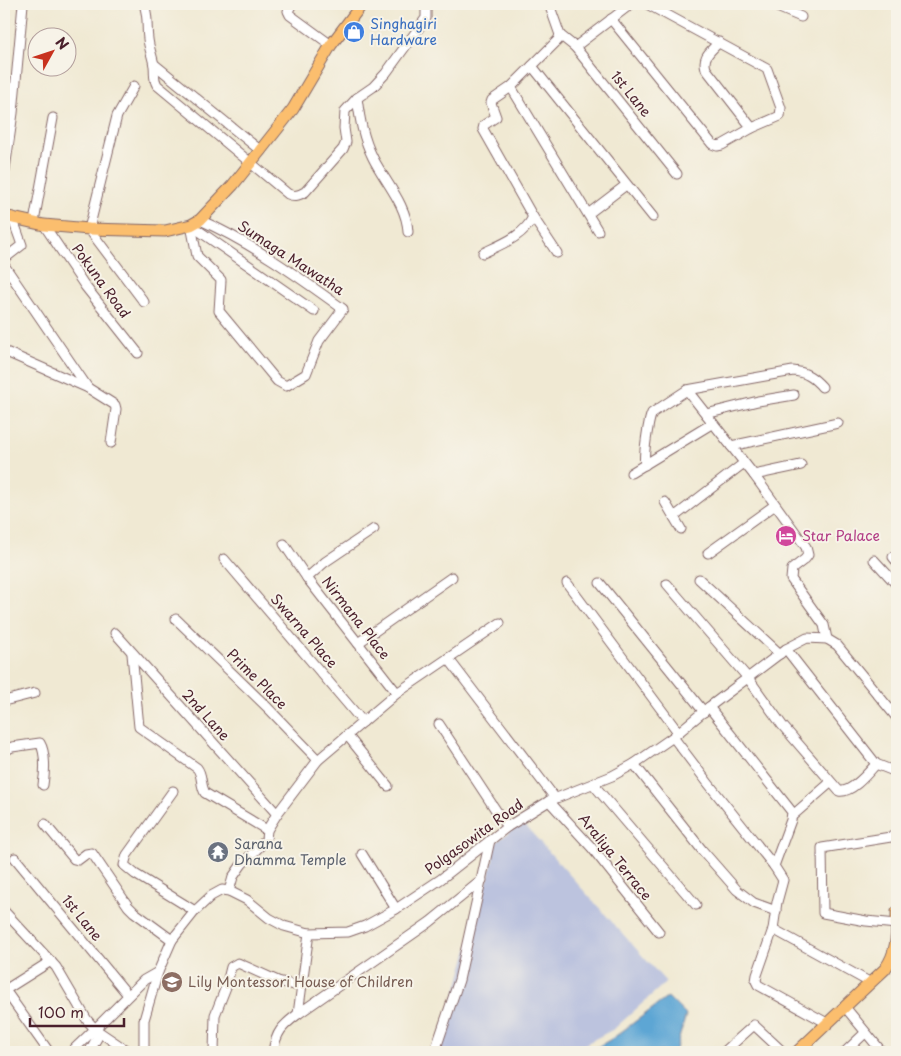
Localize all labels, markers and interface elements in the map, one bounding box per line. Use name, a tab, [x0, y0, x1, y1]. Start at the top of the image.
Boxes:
place label: Singhagiri Hardware	[370, 13, 437, 50]
shop icon: Singhagiri Hardware	[342, 20, 366, 44]
north arrow	[28, 28, 78, 78]
text: N	[51, 32, 74, 54]
street label: 1st Lane	[606, 66, 657, 121]
street label: Sumaga Mawatha	[234, 215, 349, 300]
street label: Pokuna Road	[67, 239, 136, 322]
hotel icon: Star Palace	[774, 524, 798, 548]
place label: Star Palace	[802, 525, 880, 546]
street label: Nirmana Place	[317, 572, 396, 664]
street label: Swarna Place	[266, 589, 343, 673]
street label: Prime Place	[222, 644, 292, 714]
street label: 2nd Lane	[178, 684, 235, 745]
street label: Polgasowita Road	[420, 794, 527, 880]
street label: Araliya Terrace	[574, 809, 657, 905]
place label: Sarana Dhamma Temple	[234, 833, 347, 870]
temple icon: Sarana Dhamma Temple	[206, 840, 230, 864]
street label: 1st Lane	[57, 890, 108, 945]
school or university icon: Lily Montessori House of Children	[160, 970, 184, 994]
place label: Lily Montessori House of Children	[188, 971, 413, 992]
scale bar	[30, 996, 124, 1028]
text: 100 m	[38, 1000, 84, 1023]

